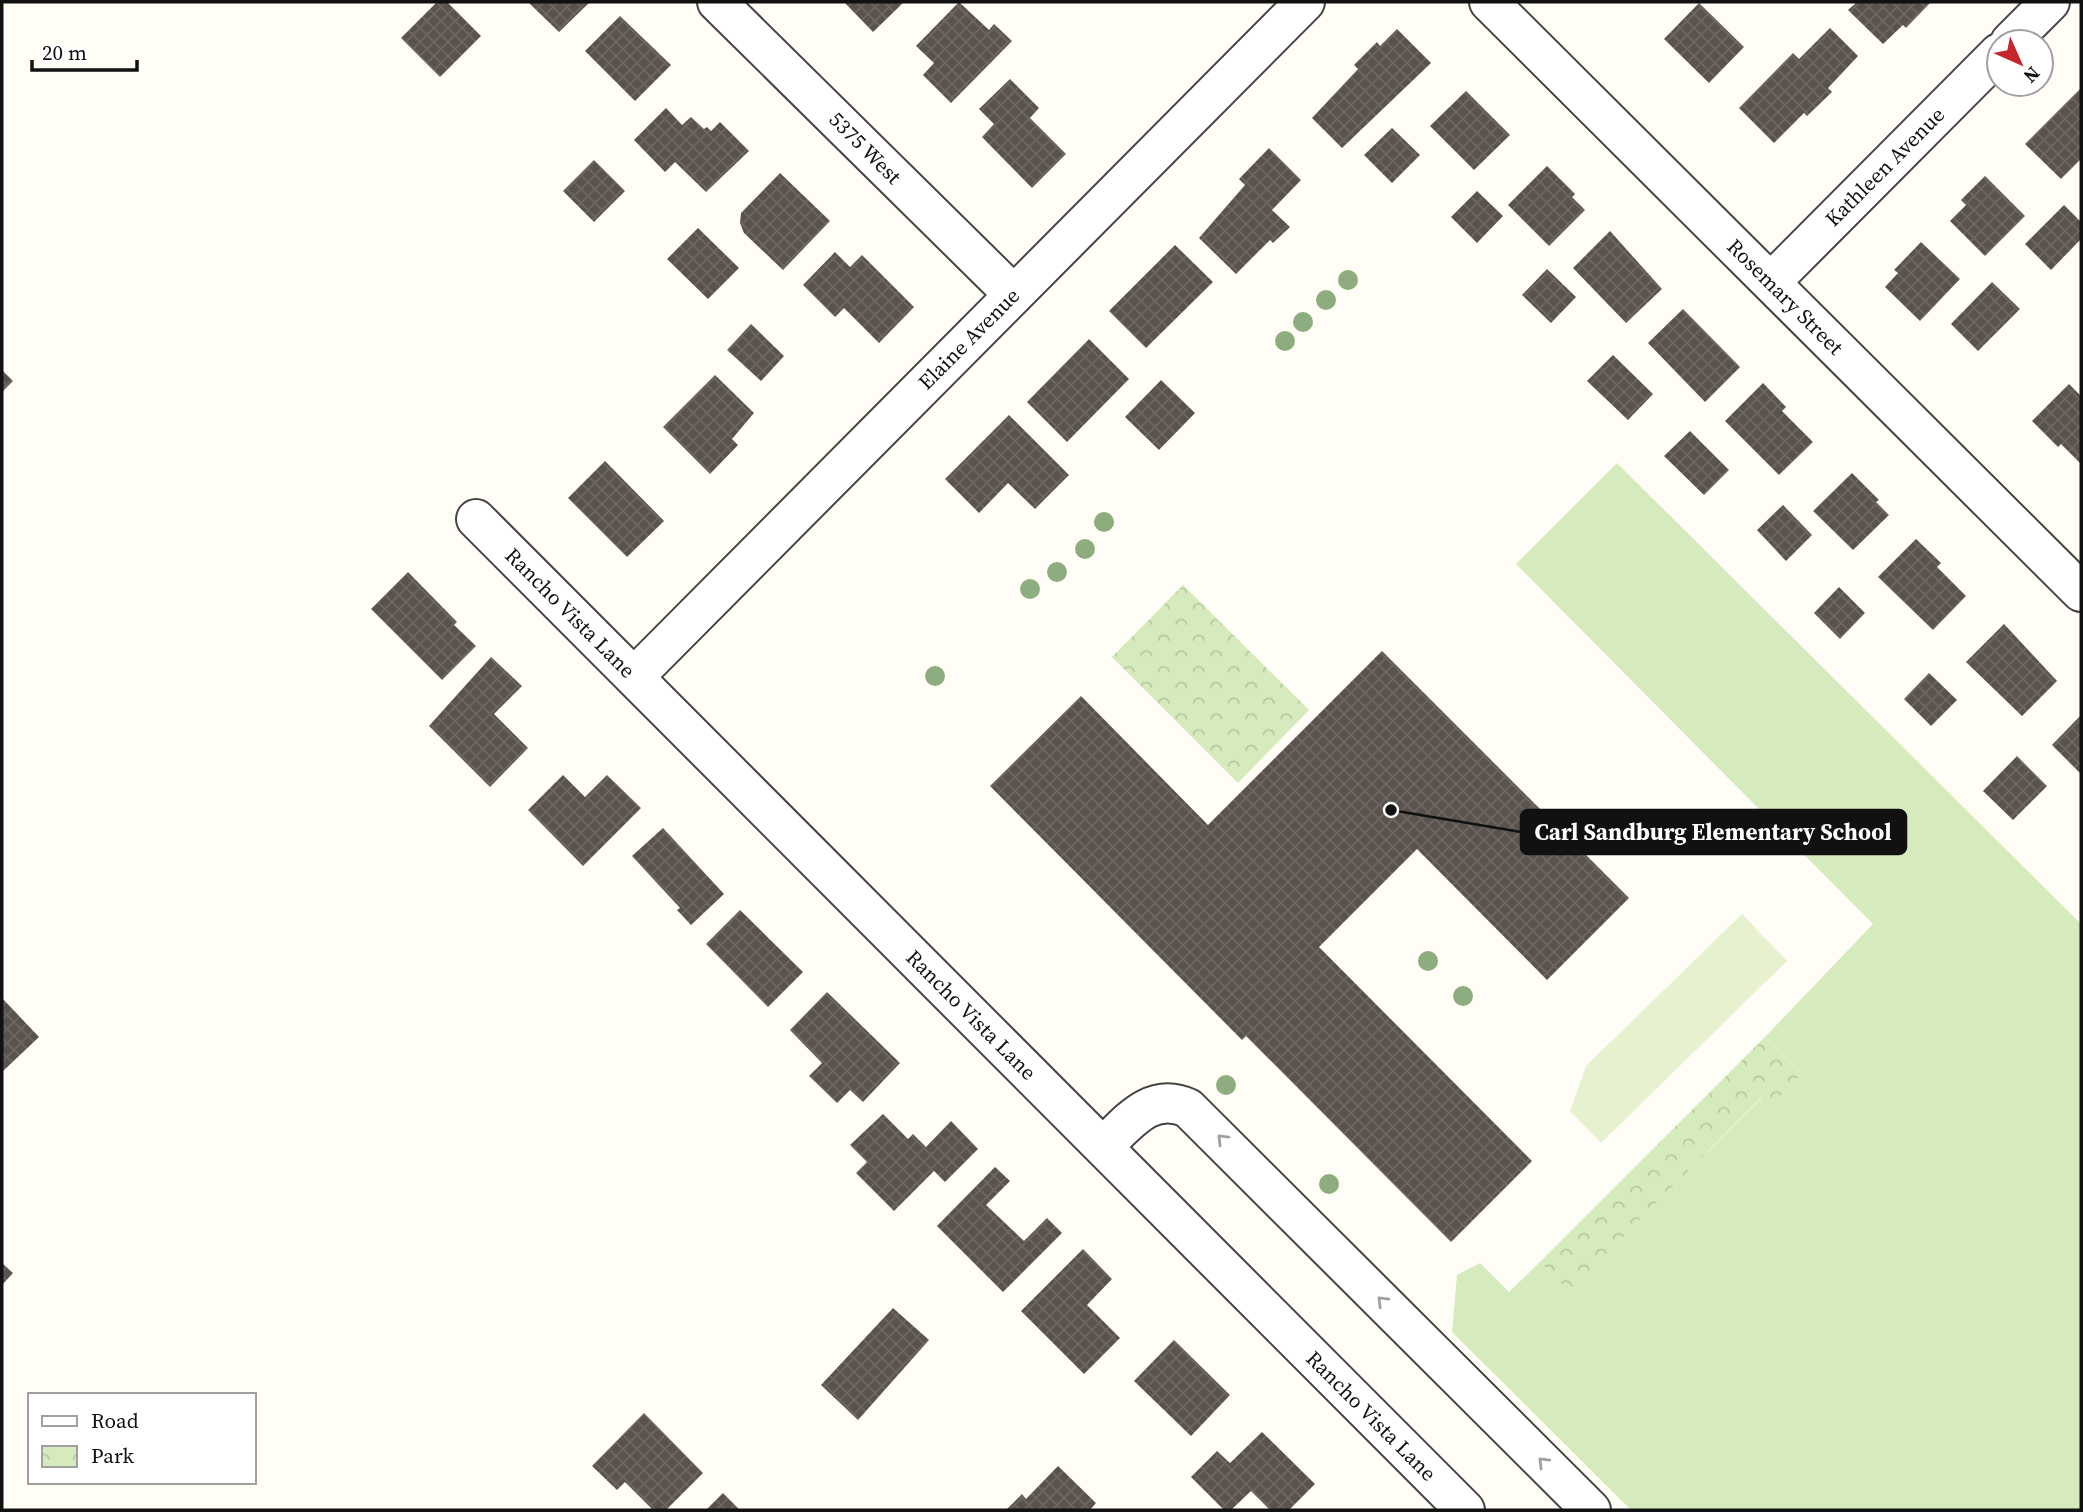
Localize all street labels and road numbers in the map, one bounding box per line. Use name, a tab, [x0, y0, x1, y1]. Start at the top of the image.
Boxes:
street label: Kathleen Avenue	[1818, 100, 1951, 233]
street label: 5375 West	[823, 105, 908, 190]
street label: Rosemary Street	[1721, 232, 1850, 361]
street label: Elaine Avenue	[911, 281, 1026, 396]
street label: Rancho Vista Lane	[499, 541, 642, 684]
street label: Rancho Vista Lane	[900, 943, 1043, 1086]
street label: Rancho Vista Lane	[1300, 1344, 1443, 1487]

